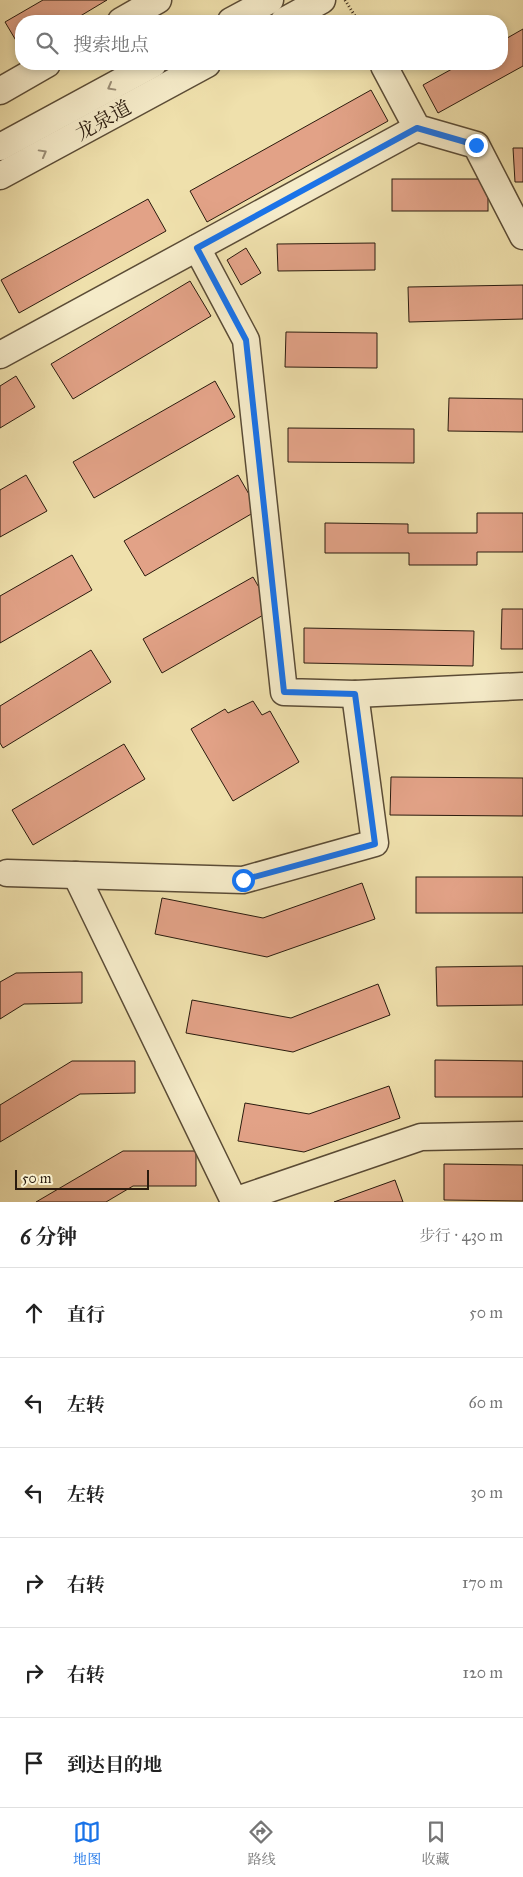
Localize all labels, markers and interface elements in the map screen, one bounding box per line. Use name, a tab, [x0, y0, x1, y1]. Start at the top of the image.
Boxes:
search box	[15, 15, 508, 70]
icon: search	[33, 29, 61, 57]
text: 搜索地点	[73, 33, 149, 56]
one-way arrow	[107, 81, 116, 91]
street label: 龙泉道	[71, 95, 135, 145]
route end	[465, 134, 488, 157]
one-way arrow	[38, 149, 47, 159]
route start	[232, 869, 255, 892]
scale bar	[15, 1167, 149, 1190]
text: 50 m	[22, 1170, 51, 1187]
text: 6 分钟	[20, 1224, 77, 1250]
text: 步行 · 430 m	[419, 1226, 503, 1245]
icon: ahead	[20, 1299, 48, 1327]
text: 直行	[67, 1303, 105, 1326]
text: 50 m	[469, 1303, 503, 1322]
icon: left	[20, 1389, 48, 1417]
text: 左转	[67, 1393, 105, 1416]
text: 60 m	[469, 1393, 503, 1412]
icon: left	[20, 1479, 48, 1507]
text: 左转	[67, 1483, 105, 1506]
text: 30 m	[470, 1483, 503, 1502]
icon: right	[20, 1569, 48, 1597]
text: 右转	[67, 1573, 105, 1596]
text: 170 m	[462, 1573, 503, 1592]
icon: right	[20, 1659, 48, 1687]
text: 右转	[67, 1663, 105, 1686]
text: 120 m	[463, 1663, 503, 1682]
icon: arrive	[20, 1749, 48, 1777]
text: 到达目的地	[67, 1753, 162, 1776]
tab: 地图	[73, 1818, 101, 1868]
tab: 路线	[247, 1818, 275, 1868]
tab: 收藏	[422, 1818, 450, 1868]

